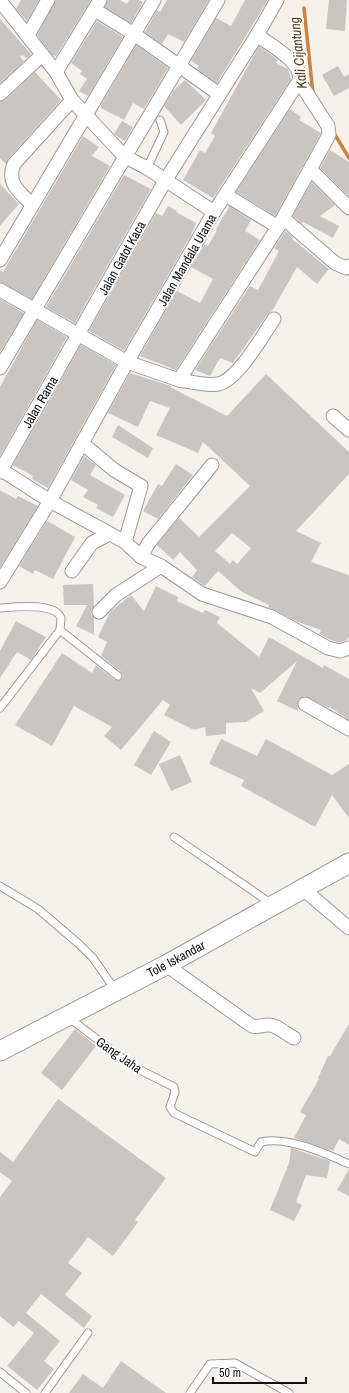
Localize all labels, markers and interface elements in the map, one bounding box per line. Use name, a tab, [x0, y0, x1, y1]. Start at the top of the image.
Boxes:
water label: Kali Cijantung	[285, 16, 311, 90]
street label: Jalan Mandala Utama	[154, 211, 220, 309]
street label: Jalan Gatot Kaca	[95, 218, 149, 298]
street label: Jalan Rama	[18, 373, 62, 431]
street label: Tole Iskandar	[144, 936, 208, 981]
street label: Gang Jaha	[93, 1033, 145, 1077]
scale bar	[213, 1359, 306, 1385]
text: 50 m	[219, 1365, 241, 1381]

